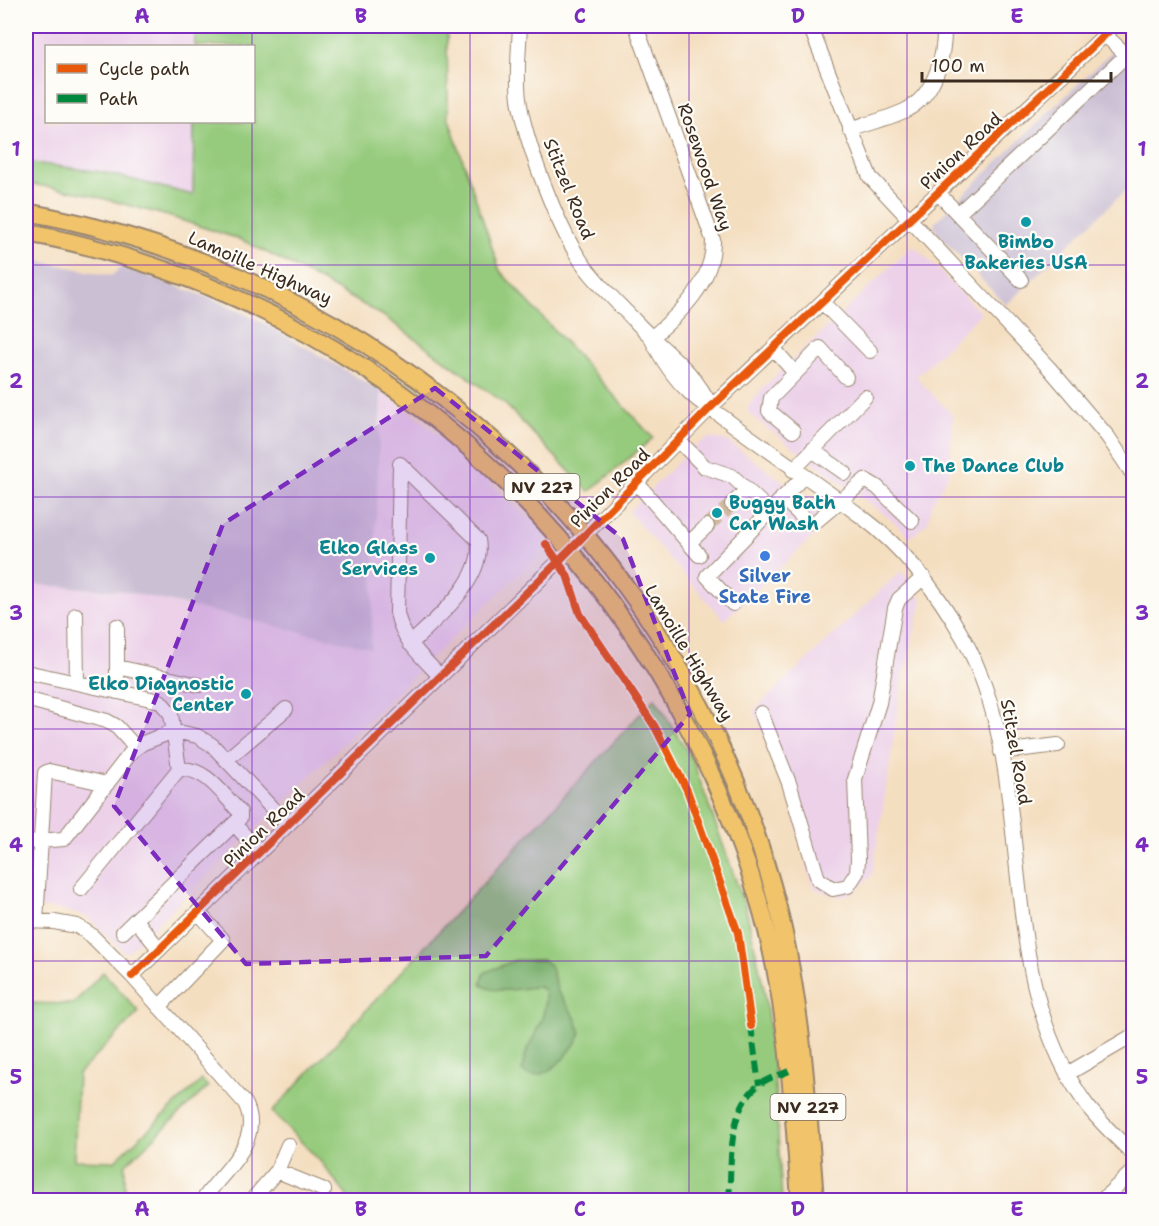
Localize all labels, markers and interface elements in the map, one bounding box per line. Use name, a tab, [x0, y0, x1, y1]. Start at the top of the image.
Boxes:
text: A	[134, 3, 150, 29]
text: B	[355, 3, 367, 29]
text: C	[574, 3, 586, 29]
text: D	[791, 3, 805, 29]
text: E	[1010, 3, 1024, 29]
legend	[45, 45, 255, 123]
scale bar	[922, 45, 1111, 83]
text: 100 m	[931, 54, 985, 78]
text: Cycle path	[99, 57, 190, 81]
text: Path	[99, 87, 138, 111]
street label: Rosewood Way	[672, 100, 738, 234]
street label: Pinion Road	[915, 107, 1007, 195]
street label: Stitzel Road	[538, 135, 600, 243]
text: 1	[11, 136, 21, 162]
text: 1	[1137, 136, 1147, 162]
marker: Bimbo Bakeries USA	[1019, 215, 1033, 229]
street label: Lamoille Highway	[184, 225, 336, 311]
place label: Bimbo Bakeries USA	[965, 230, 1088, 275]
text: 2	[9, 368, 23, 394]
text: 2	[1135, 368, 1149, 394]
street label: Pinion Road	[565, 443, 655, 533]
place label: The Dance Club	[922, 454, 1064, 478]
marker: The Dance Club	[903, 459, 917, 473]
road number: NV 227	[504, 474, 580, 500]
place label: Buggy Bath Car Wash	[729, 491, 836, 536]
marker: Buggy Bath Car Wash	[710, 506, 724, 520]
place label: Elko Glass Services	[319, 536, 418, 581]
marker: Silver State Fire	[758, 549, 772, 563]
marker: Elko Glass Services	[423, 551, 437, 565]
place label: Silver State Fire	[719, 564, 811, 609]
street label: Lamoille Highway	[639, 580, 739, 726]
text: 3	[9, 600, 23, 626]
text: 3	[1135, 600, 1149, 626]
place label: Elko Diagnostic Center	[88, 672, 234, 717]
marker: Elko Diagnostic Center	[239, 687, 253, 701]
street label: Stitzel Road	[995, 697, 1037, 807]
street label: Pinion Road	[218, 783, 310, 873]
text: 4	[9, 832, 23, 858]
text: 4	[1135, 832, 1149, 858]
text: 5	[10, 1064, 22, 1090]
text: 5	[1136, 1064, 1148, 1090]
road number: NV 227	[770, 1094, 846, 1120]
text: A	[134, 1196, 150, 1222]
text: B	[355, 1196, 367, 1222]
text: C	[574, 1196, 586, 1222]
text: D	[791, 1196, 805, 1222]
text: E	[1010, 1196, 1024, 1222]

